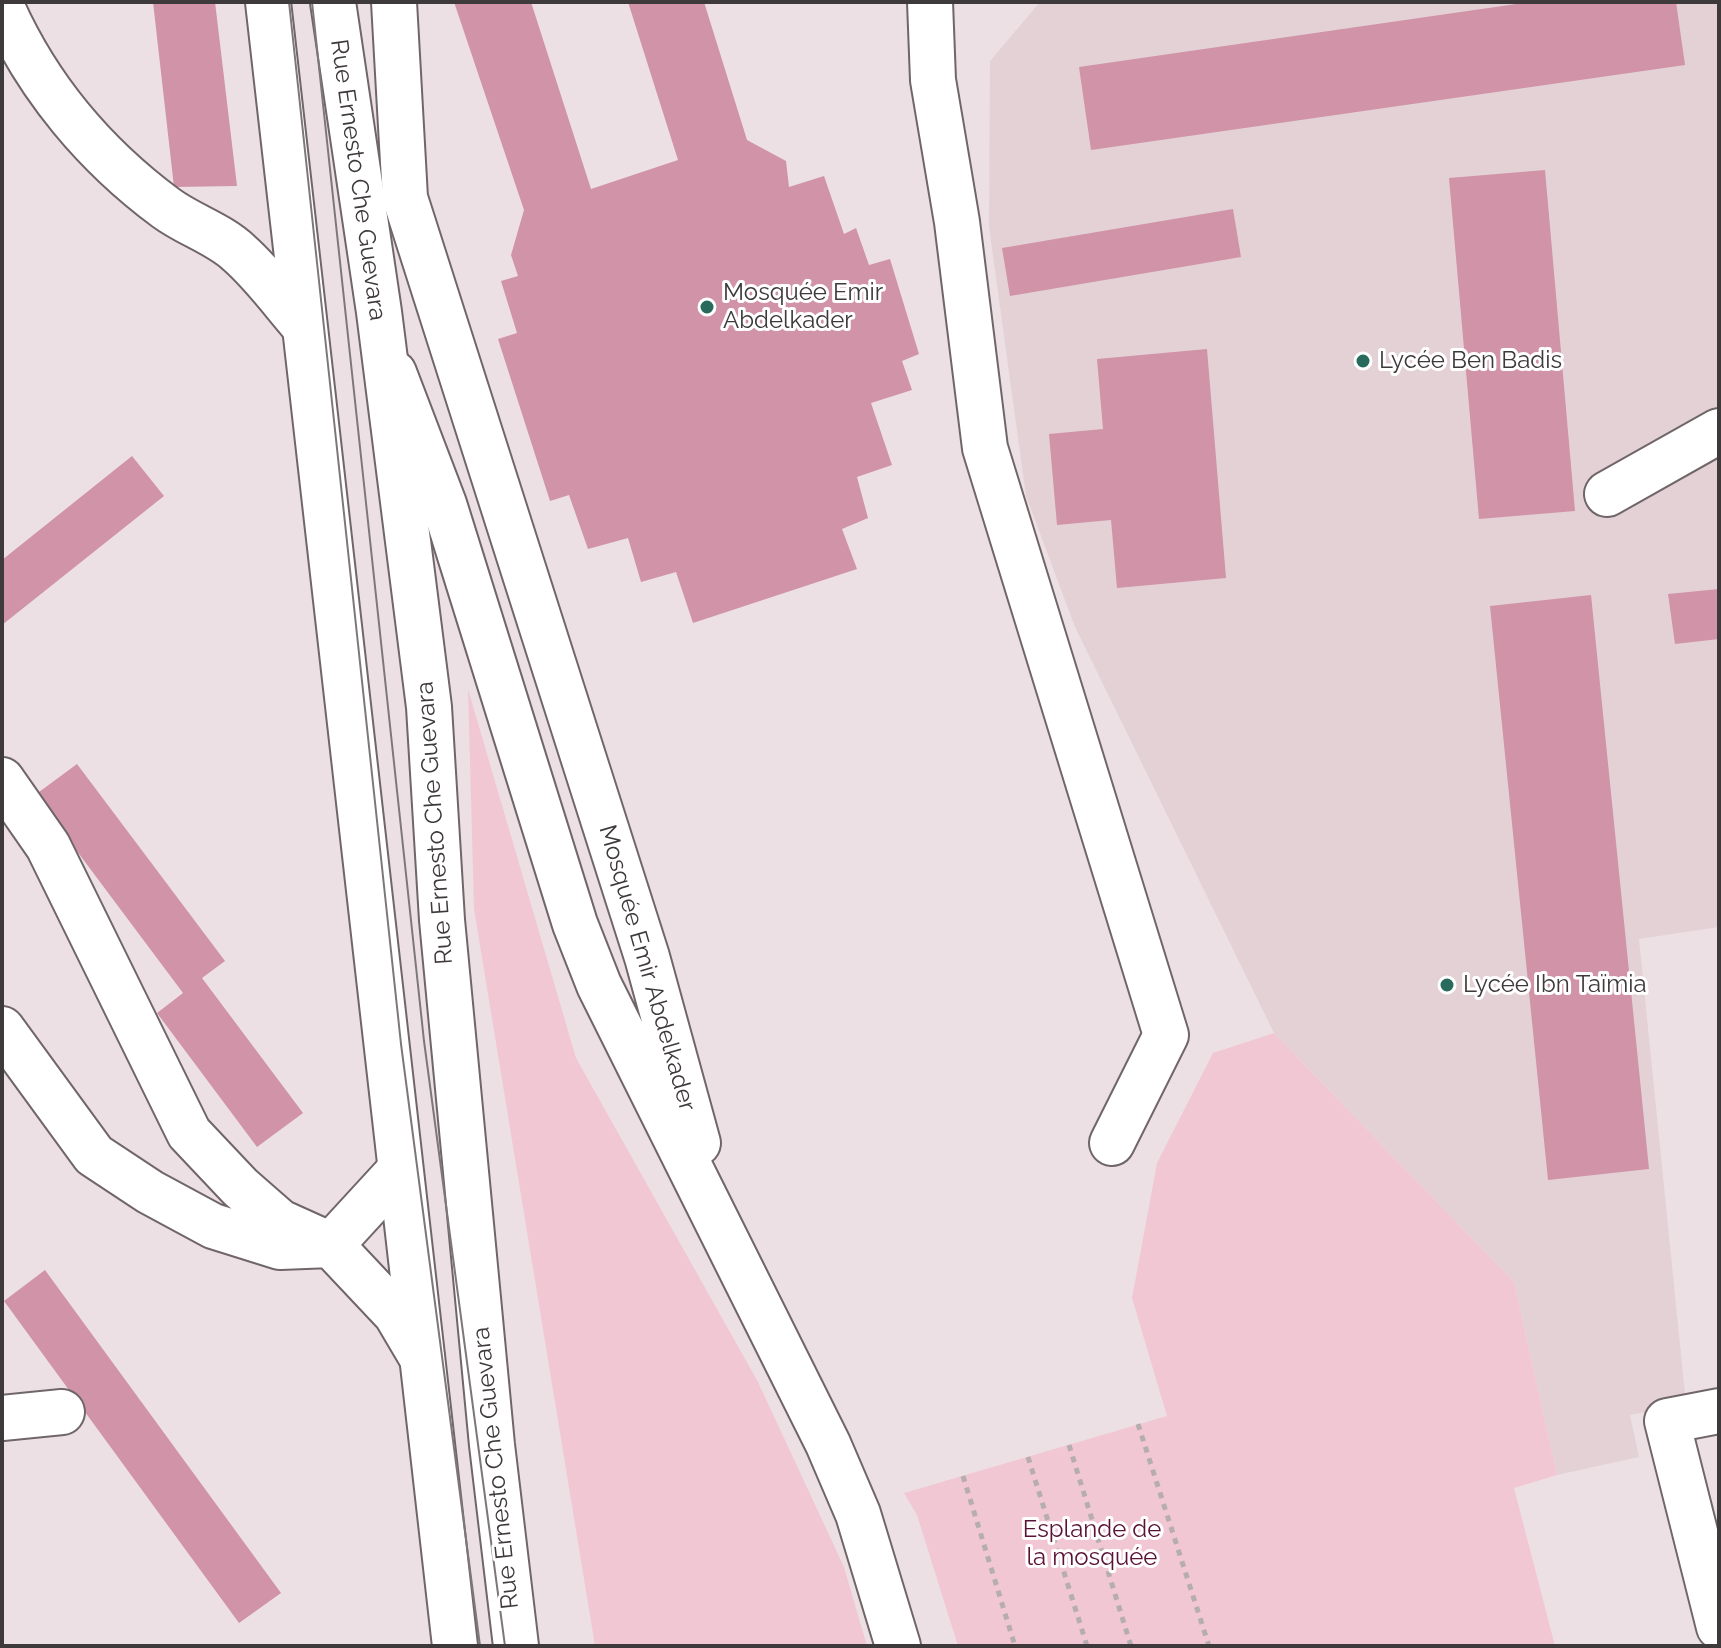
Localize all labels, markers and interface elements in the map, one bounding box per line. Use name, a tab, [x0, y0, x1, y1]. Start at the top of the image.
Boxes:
street label: Rue Ernesto Che Guevara	[324, 38, 392, 322]
place label: Mosquée Emir Abdelkader	[723, 279, 883, 335]
marker: Mosquée Emir Abdelkader	[698, 298, 716, 316]
place label: Lycée Ben Badis	[1379, 347, 1562, 375]
marker: Lycée Ben Badis	[1354, 352, 1372, 370]
street label: Rue Ernesto Che Guevara	[411, 681, 459, 965]
street label: Mosquée Emir Abdelkader	[592, 822, 702, 1114]
place label: Lycée Ibn Taïmia	[1463, 971, 1647, 999]
marker: Lycée Ibn Taïmia	[1438, 976, 1456, 994]
street label: Rue Ernesto Che Guevara	[467, 1325, 525, 1611]
park label: Esplande de la mosquée	[1023, 1516, 1161, 1572]

